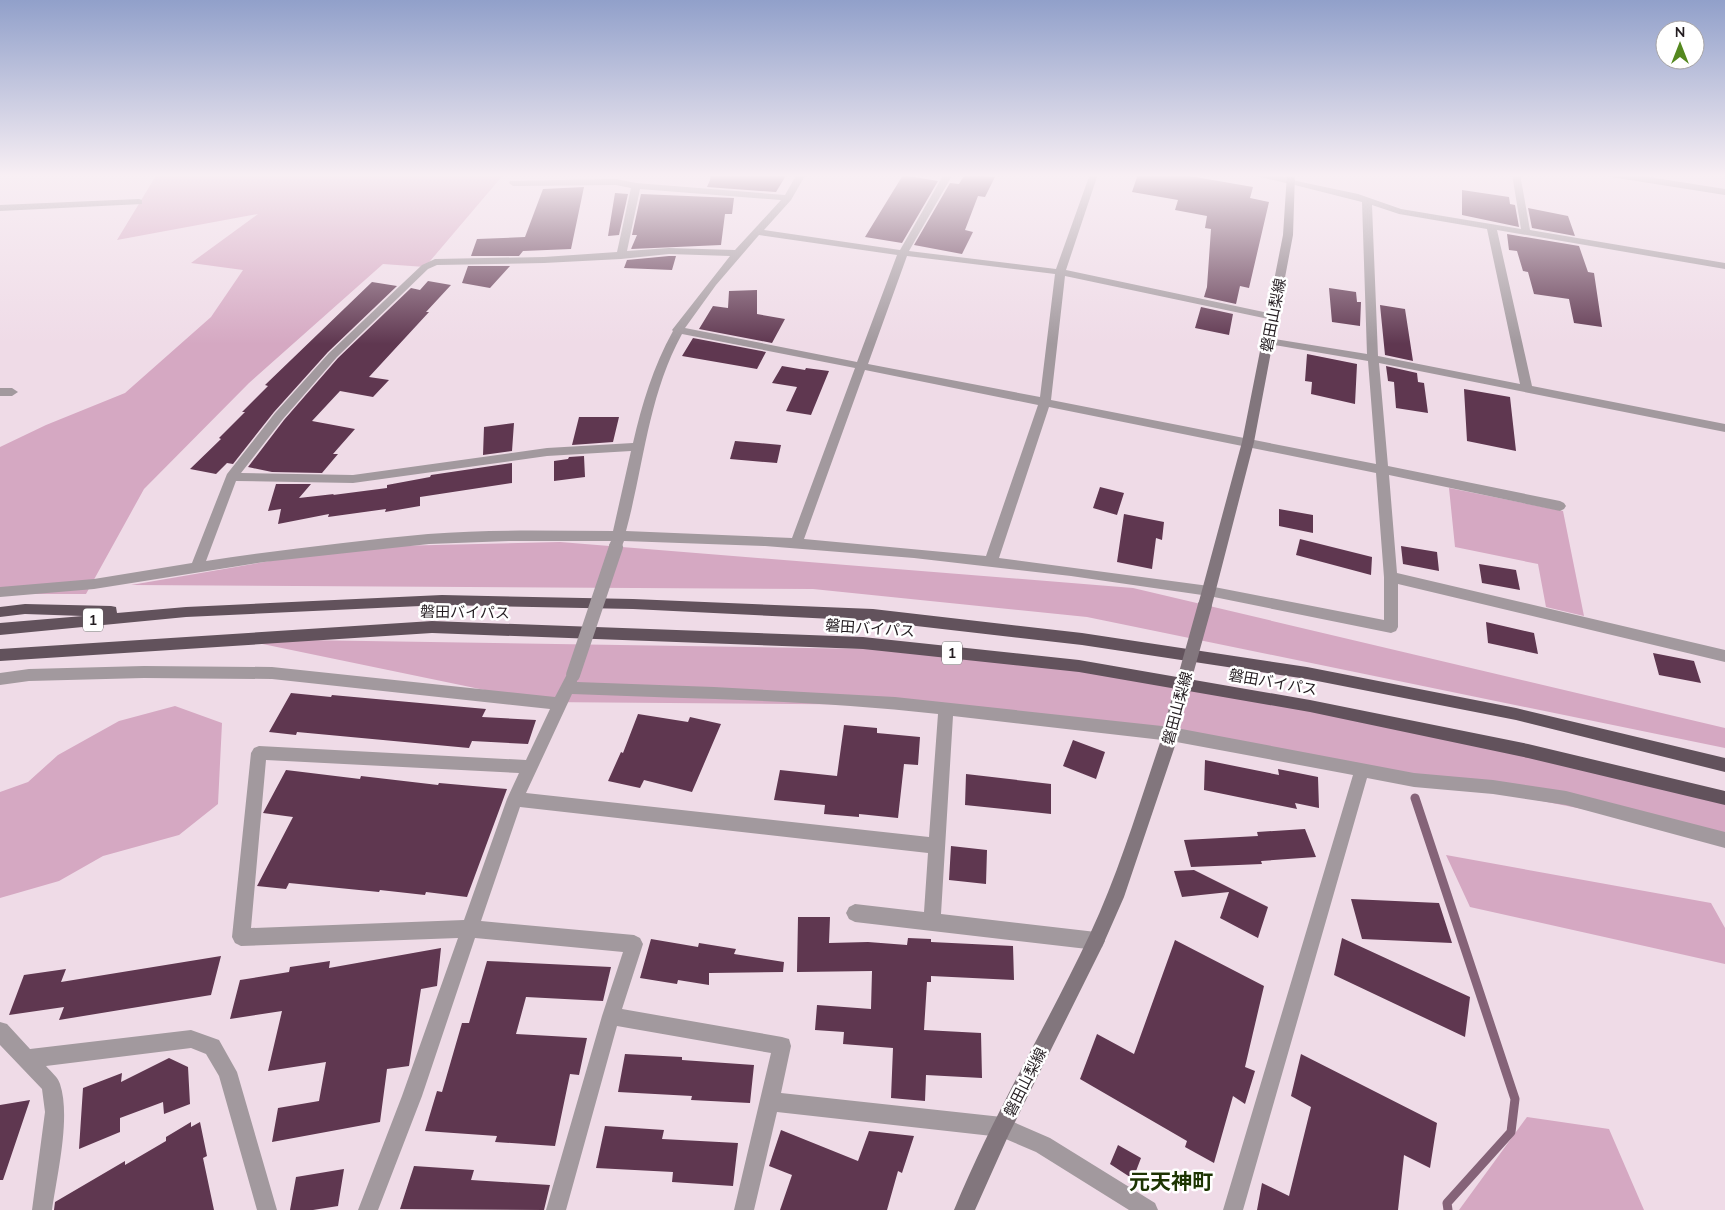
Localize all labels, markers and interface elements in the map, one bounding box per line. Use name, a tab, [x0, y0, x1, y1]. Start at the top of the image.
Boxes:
north arrow	[1655, 20, 1705, 70]
text: N	[1675, 23, 1685, 41]
street label: 磐田山梨線	[1257, 276, 1289, 354]
street label: 磐田バイパス	[420, 602, 510, 622]
road number: 1	[83, 608, 103, 632]
street label: 磐田バイパス	[825, 615, 915, 641]
road number: 1	[942, 641, 962, 664]
street label: 磐田バイパス	[1227, 665, 1319, 699]
street label: 磐田山梨線	[1158, 669, 1196, 747]
street label: 磐田山梨線	[1000, 1044, 1050, 1120]
district label: 元天神町	[1129, 1168, 1213, 1194]

